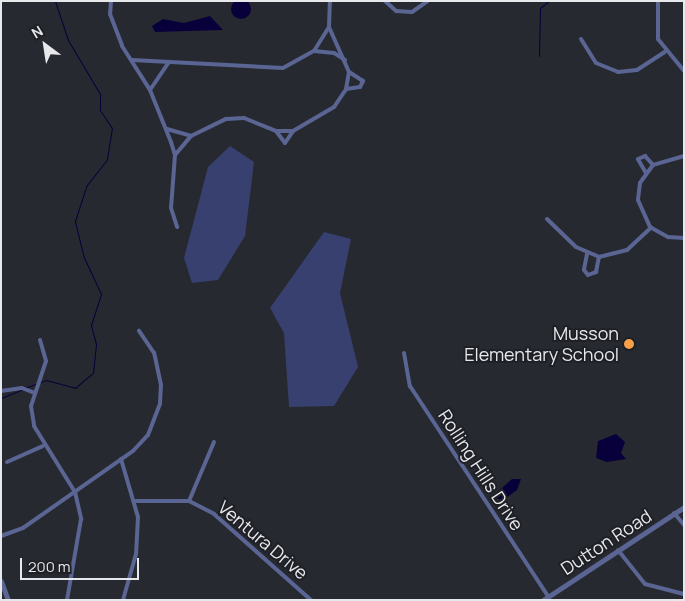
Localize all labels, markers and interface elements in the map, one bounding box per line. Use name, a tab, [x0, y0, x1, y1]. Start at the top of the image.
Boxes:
north arrow	[20, 20, 70, 70]
text: N	[28, 21, 46, 42]
place label: Musson Elementary School	[464, 323, 619, 366]
marker: Musson Elementary School	[623, 338, 635, 350]
street label: Rolling Hills Drive	[434, 406, 528, 534]
street label: Ventura Drive	[214, 496, 312, 584]
street label: Dutton Road	[557, 505, 655, 579]
scale bar	[22, 548, 141, 580]
text: 200 m	[28, 556, 71, 577]

